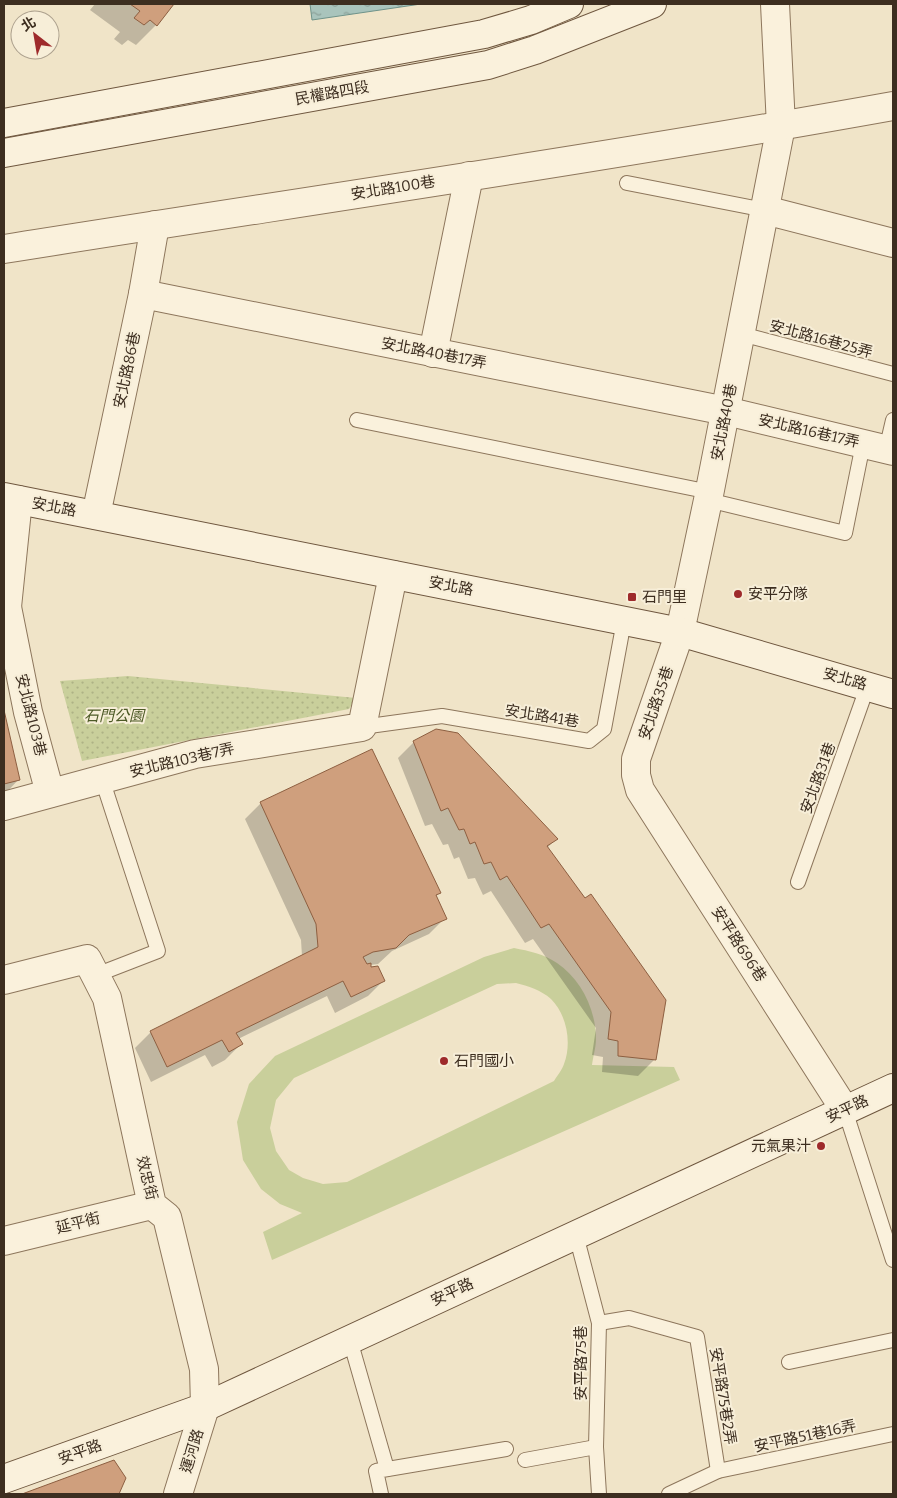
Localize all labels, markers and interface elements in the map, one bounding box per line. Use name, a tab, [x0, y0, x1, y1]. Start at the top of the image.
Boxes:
north arrow	[10, 10, 60, 60]
text: 北	[18, 13, 39, 35]
street label: 民權路四段	[293, 78, 371, 108]
street label: 安北路100巷	[349, 172, 437, 204]
street label: 安北路16巷25弄	[767, 317, 875, 361]
street label: 安北路86巷	[110, 330, 144, 410]
street label: 安北路40巷17弄	[380, 334, 488, 372]
street label: 安北路40巷	[708, 382, 740, 462]
street label: 安北路16巷17弄	[757, 411, 861, 451]
street label: 安北路	[30, 494, 78, 520]
street label: 安北路	[427, 573, 475, 599]
place label: 安平分隊	[748, 585, 808, 603]
place label: 石門里	[642, 588, 687, 606]
marker: 安平分隊	[732, 588, 744, 600]
marker: 石門里	[626, 591, 638, 603]
street label: 安北路35巷	[635, 664, 677, 742]
street label: 安北路	[821, 664, 869, 694]
street label: 安北路103巷	[12, 672, 50, 758]
street label: 安北路41巷	[504, 701, 580, 731]
park label: 石門公園	[84, 707, 146, 725]
street label: 安北路103巷7弄	[128, 739, 236, 781]
street label: 安北路31巷	[797, 740, 839, 816]
street label: 安平路696巷	[708, 903, 770, 985]
place label: 石門國小	[454, 1052, 514, 1070]
marker: 石門國小	[438, 1055, 450, 1067]
street label: 安平路	[823, 1091, 871, 1127]
place label: 元氣果汁	[751, 1137, 811, 1155]
marker: 元氣果汁	[815, 1140, 827, 1152]
street label: 效忠街	[133, 1154, 161, 1202]
street label: 延平街	[54, 1209, 102, 1237]
street label: 安平路	[428, 1274, 476, 1310]
street label: 安平路75巷	[572, 1325, 590, 1401]
street label: 安平路75巷2弄	[706, 1346, 740, 1446]
street label: 安平路51巷16弄	[752, 1416, 858, 1456]
street label: 運河路	[177, 1427, 207, 1475]
street label: 安平路	[56, 1436, 104, 1468]

